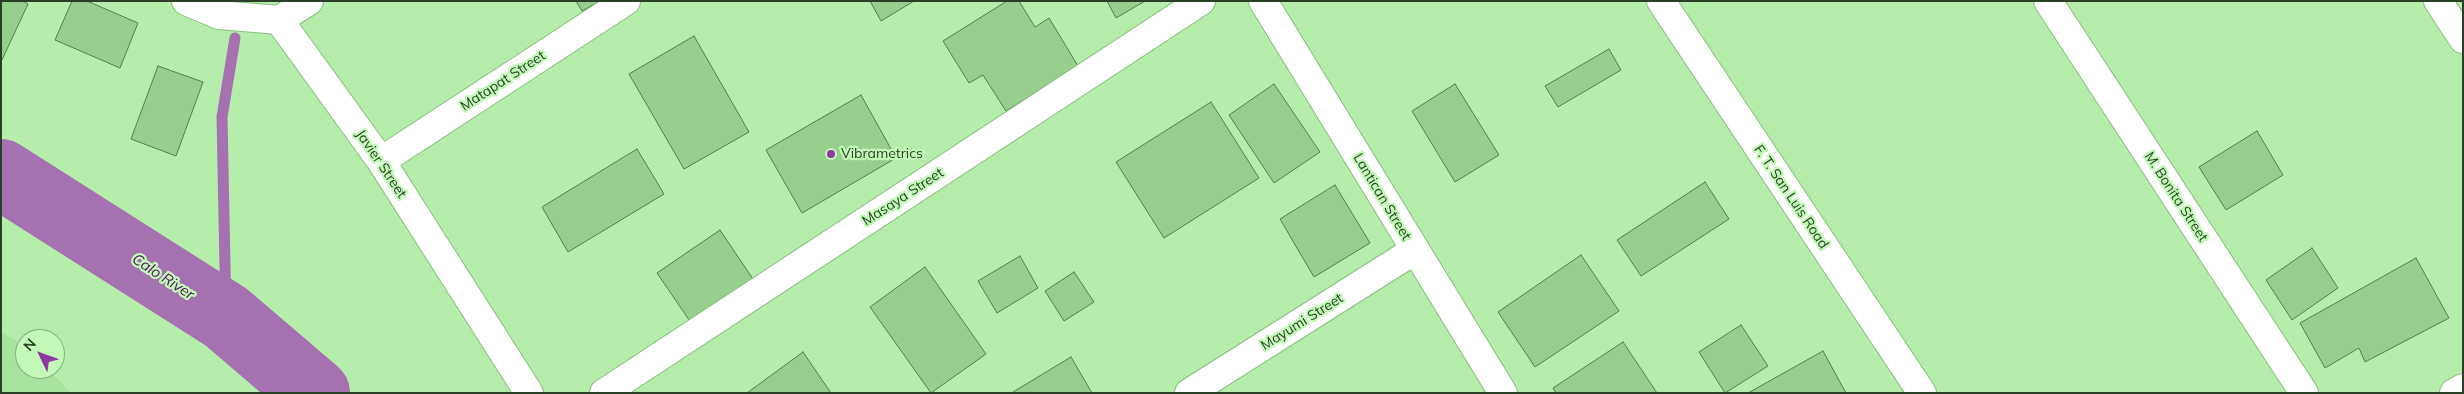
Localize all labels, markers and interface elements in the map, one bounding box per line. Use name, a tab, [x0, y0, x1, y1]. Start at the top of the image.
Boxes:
street label: Matapat Street	[457, 47, 549, 115]
street label: Javier Street	[352, 127, 410, 201]
street label: F. T. San Luis Road	[1750, 142, 1832, 252]
place label: Vibrametrics	[841, 146, 923, 162]
marker: Vibrametrics	[825, 148, 837, 160]
street label: M. Bonita Street	[2141, 149, 2211, 245]
street label: Lantican Street	[1349, 151, 1415, 243]
street label: Masaya Street	[859, 164, 947, 230]
water label: Calo River	[129, 250, 197, 304]
street label: Mayumi Street	[1258, 290, 1346, 354]
north arrow	[15, 329, 65, 379]
text: N	[19, 335, 40, 355]

